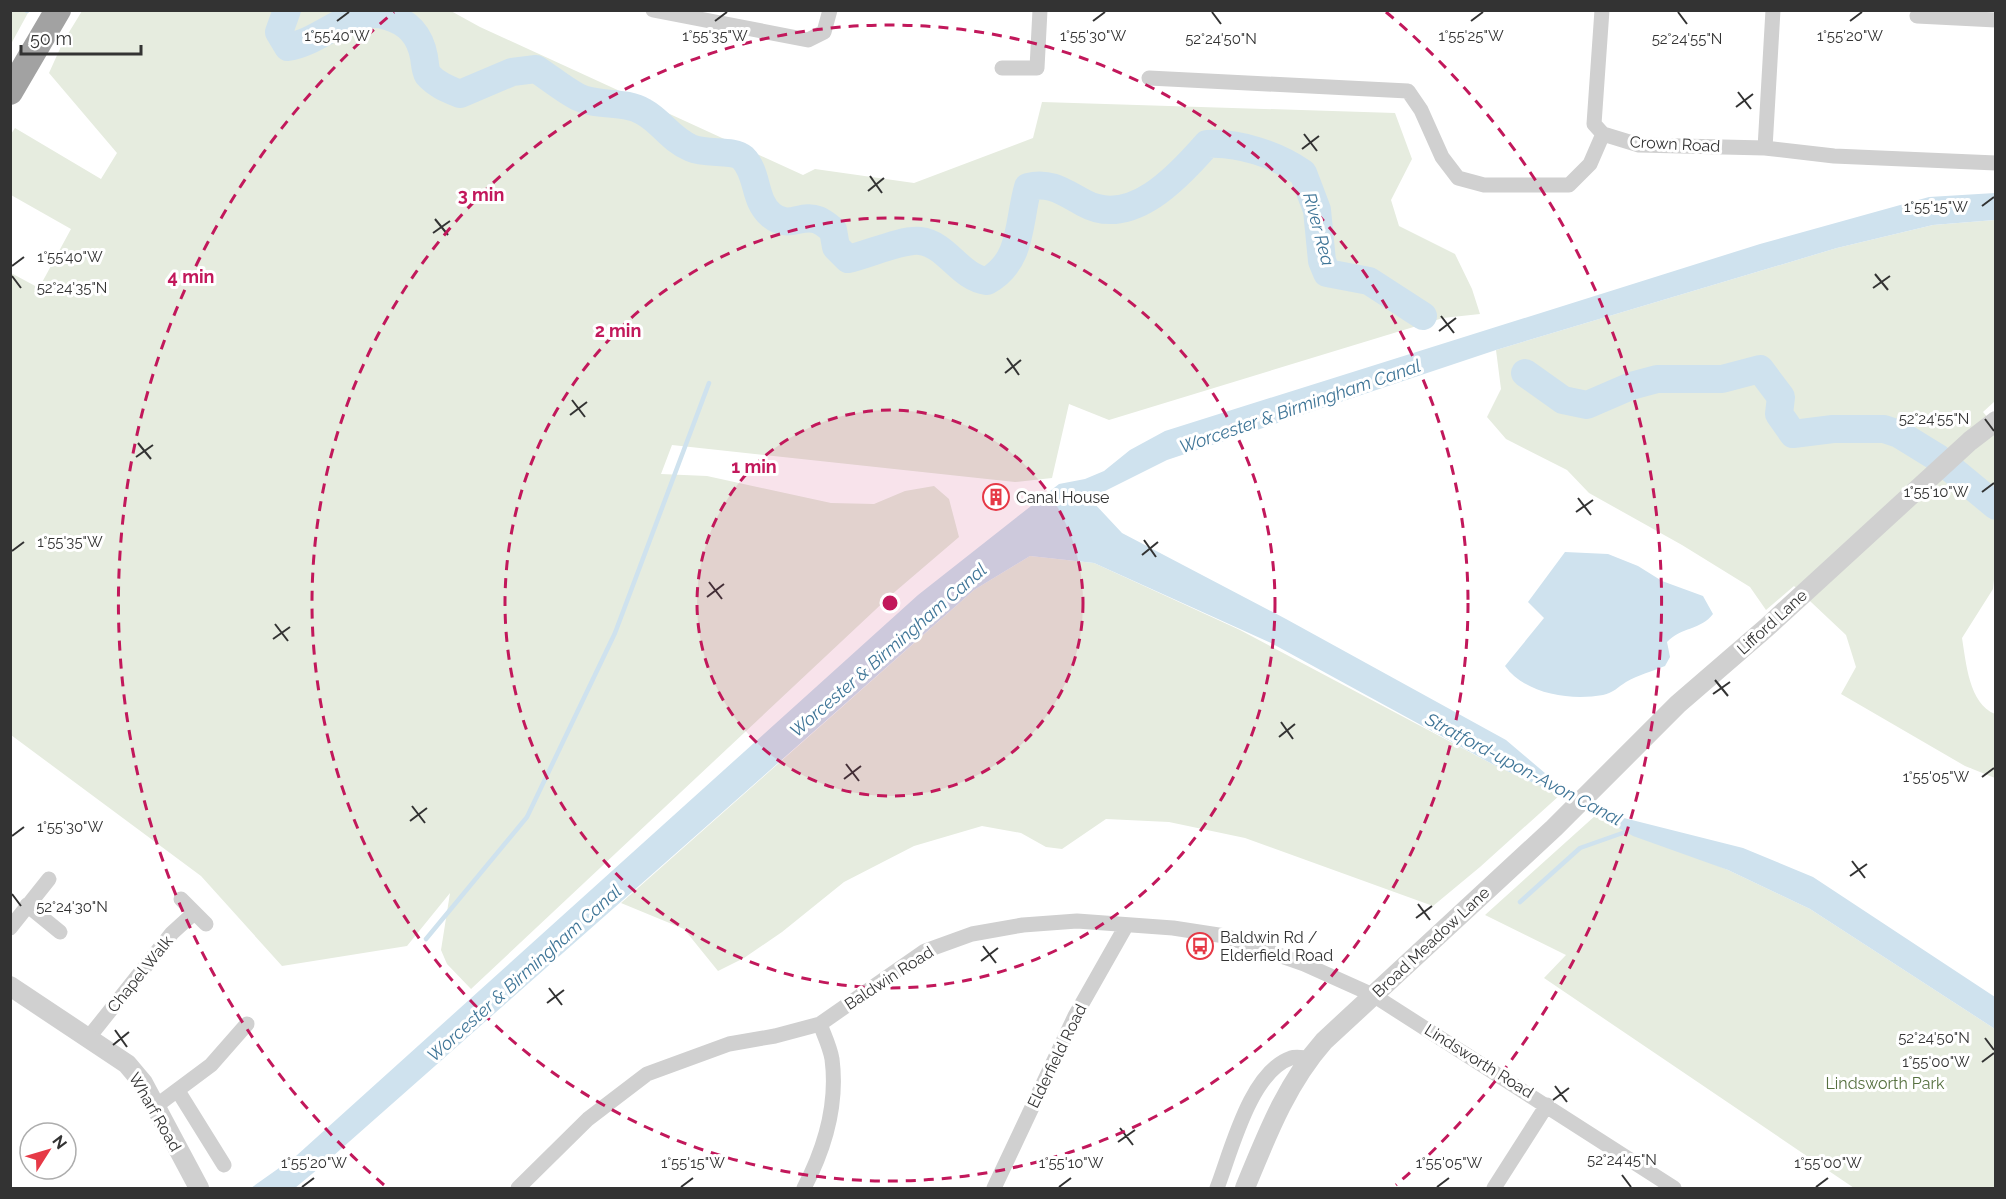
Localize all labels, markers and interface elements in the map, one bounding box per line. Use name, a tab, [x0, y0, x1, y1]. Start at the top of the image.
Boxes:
scale bar	[21, 18, 141, 56]
text: 1°55'40"W	[304, 27, 370, 45]
text: 1°55'35"W	[682, 27, 748, 45]
text: 1°55'30"W	[1060, 27, 1126, 45]
text: 1°55'25"W	[1438, 27, 1504, 45]
text: 1°55'20"W	[1817, 27, 1883, 45]
text: 50 m	[30, 28, 72, 49]
text: 52°24'50"N	[1185, 30, 1257, 48]
text: 52°24'55"N	[1652, 30, 1722, 48]
street label: Crown Road	[1629, 132, 1721, 156]
text: 3 min	[458, 184, 504, 205]
water label: River Rea	[1299, 190, 1339, 268]
text: 1°55'15"W	[1904, 198, 1968, 216]
text: 1°55'40"W	[37, 248, 103, 266]
text: 4 min	[168, 266, 214, 287]
text: 52°24'35"N	[37, 279, 107, 297]
text: 2 min	[595, 320, 641, 341]
water label: Worcester & Birmingham Canal	[1177, 355, 1424, 457]
text: 52°24'55"N	[1899, 410, 1969, 428]
text: 1 min	[731, 456, 777, 477]
building icon: Canal House	[981, 482, 1011, 512]
text: 1°55'10"W	[1904, 483, 1969, 501]
place label: Canal House	[1016, 488, 1110, 507]
text: 1°55'35"W	[37, 533, 103, 551]
water label: Worcester & Birmingham Canal	[785, 559, 991, 741]
street label: Lifford Lane	[1733, 586, 1811, 658]
centre of rings	[880, 593, 900, 613]
water label: Stratford-upon-Avon Canal	[1421, 708, 1626, 830]
text: 1°55'05"W	[1903, 768, 1970, 786]
text: 1°55'30"W	[37, 818, 103, 836]
water label: Worcester & Birmingham Canal	[423, 880, 626, 1066]
street label: Broad Meadow Lane	[1369, 883, 1493, 1001]
text: 52°24'30"N	[36, 898, 108, 916]
place label: Baldwin Rd / Elderfield Road	[1220, 928, 1333, 965]
street label: Chapel Walk	[103, 931, 177, 1016]
bus stop icon: Baldwin Rd / Elderfield Road	[1185, 931, 1215, 961]
street label: Baldwin Road	[841, 942, 937, 1014]
street label: Elderfield Road	[1024, 1001, 1090, 1111]
street label: Lindsworth Road	[1421, 1020, 1537, 1102]
text: 52°24'50"N	[1898, 1029, 1970, 1047]
text: 1°55'00"W	[1902, 1053, 1970, 1071]
street label: Wharf Road	[125, 1069, 185, 1155]
park label: Lindsworth Park	[1826, 1074, 1945, 1093]
north arrow	[18, 1121, 78, 1181]
text: N	[48, 1132, 71, 1153]
text: 52°24'45"N	[1587, 1151, 1657, 1169]
text: 1°55'20"W	[281, 1154, 347, 1172]
text: 1°55'15"W	[661, 1154, 725, 1172]
text: 1°55'10"W	[1039, 1154, 1104, 1172]
text: 1°55'05"W	[1416, 1154, 1483, 1172]
text: 1°55'00"W	[1794, 1154, 1862, 1172]

